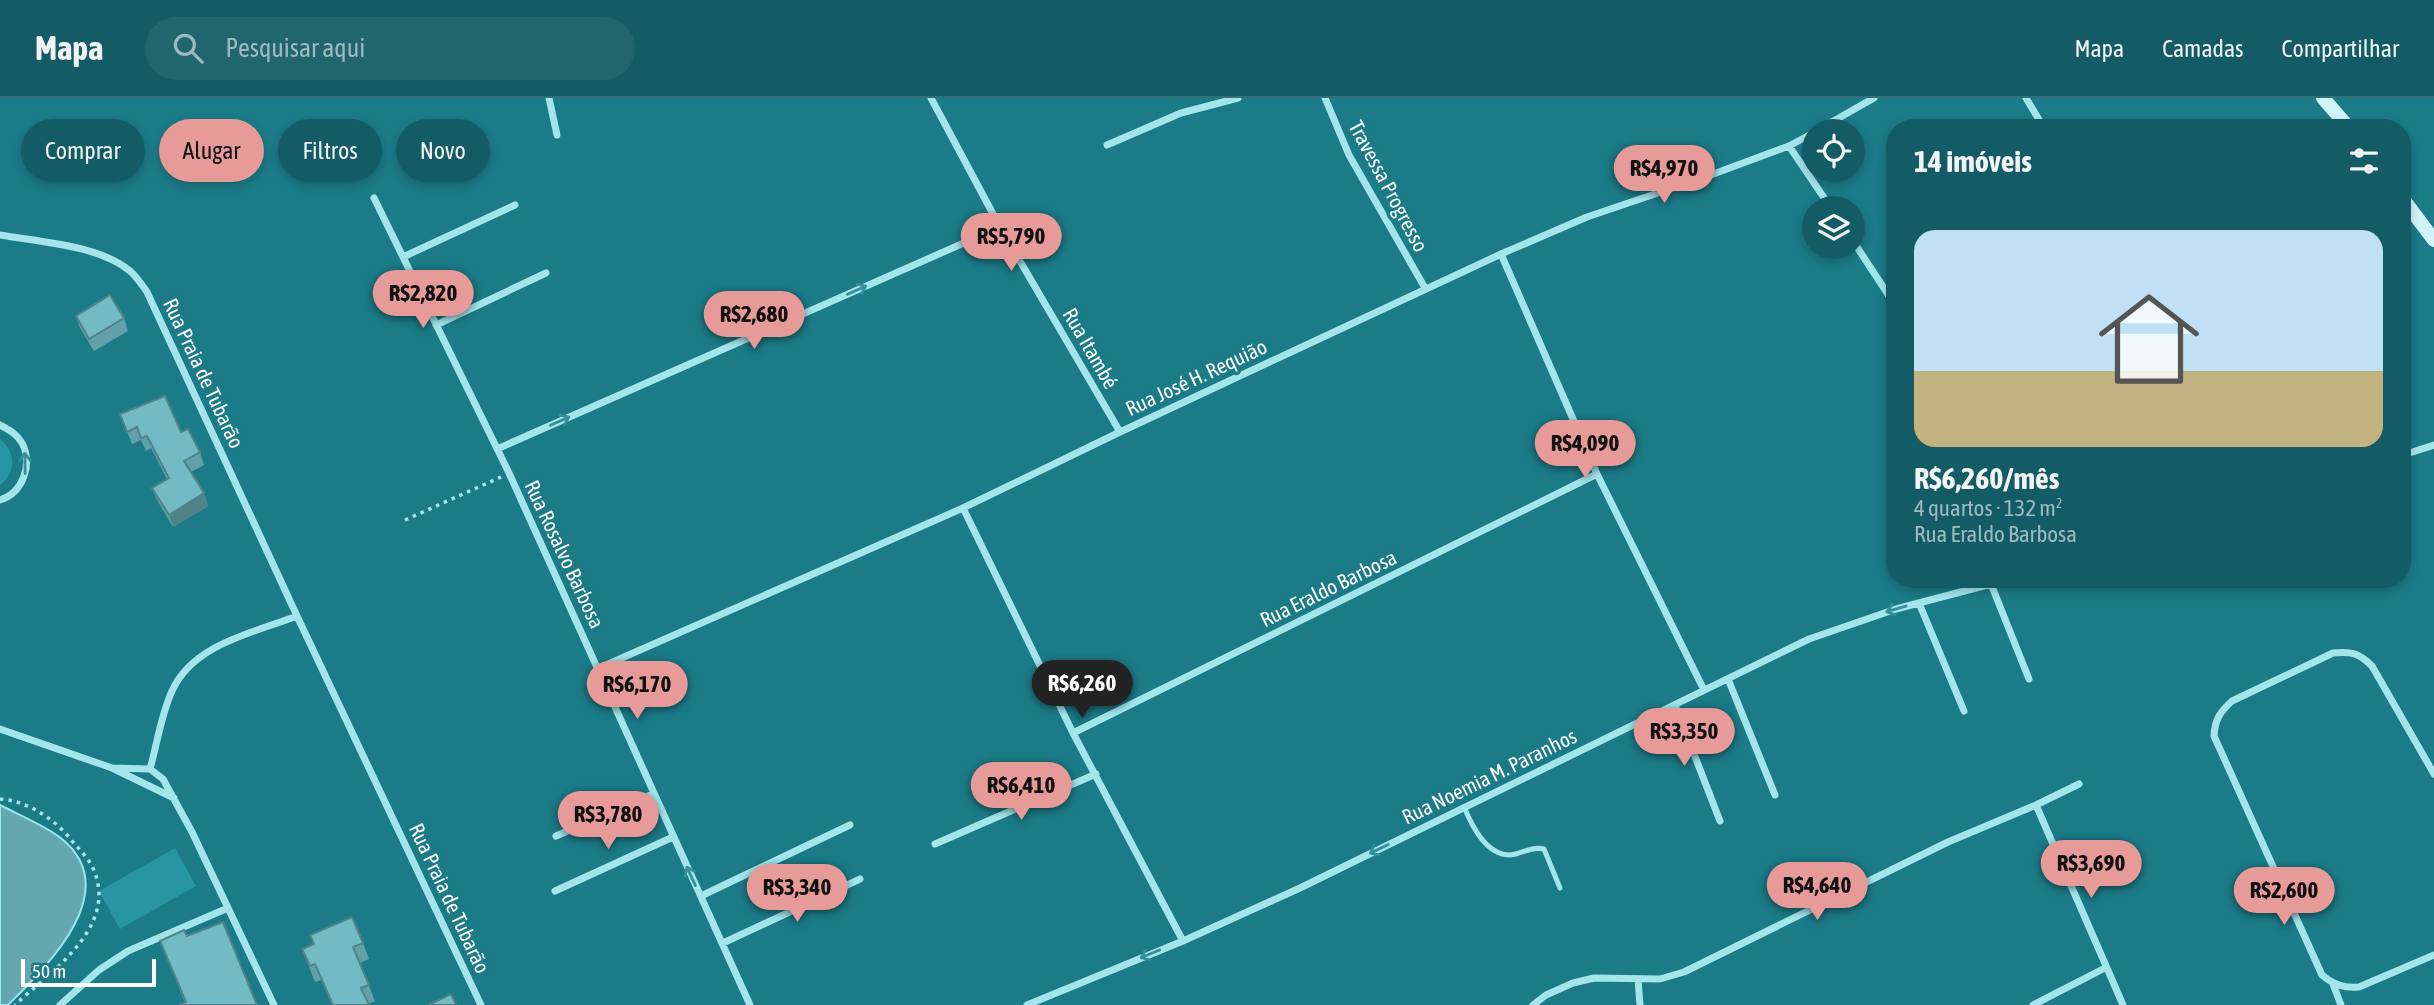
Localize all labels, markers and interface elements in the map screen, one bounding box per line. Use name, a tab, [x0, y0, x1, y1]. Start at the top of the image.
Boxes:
search box	[145, 17, 635, 80]
text: Mapa	[35, 29, 103, 67]
icon: search	[169, 29, 207, 67]
text: Pesquisar aqui	[225, 33, 365, 63]
text: Mapa	[2074, 35, 2124, 62]
text: Camadas	[2162, 35, 2244, 62]
text: Compartilhar	[2282, 35, 2399, 62]
street label: Travessa Progresso	[1344, 116, 1434, 256]
chip: Comprar	[21, 119, 145, 182]
chip: Alugar	[159, 119, 264, 182]
chip: Filtros	[278, 119, 382, 182]
chip: Novo	[396, 119, 490, 182]
map controls	[1802, 119, 1865, 259]
button: locate	[1802, 119, 1865, 182]
icon: filters	[2345, 142, 2383, 180]
text: 14 imóveis	[1914, 144, 2032, 178]
pin: R$4,970	[1599, 146, 1729, 205]
text: R$4,970	[1630, 155, 1698, 181]
button: layers	[1802, 196, 1865, 259]
pin: R$5,790	[946, 214, 1076, 273]
text: R$5,790	[977, 223, 1045, 249]
pin: R$2,820	[358, 271, 488, 330]
icon: home	[2086, 276, 2212, 402]
text: R$2,820	[389, 280, 457, 306]
one-way arrow	[846, 283, 868, 296]
pin: R$2,680	[689, 292, 819, 351]
street label: Rua Praia de Tubarão	[159, 294, 249, 452]
text: R$2,680	[720, 301, 788, 327]
street label: Rua Itambé	[1058, 303, 1124, 393]
street label: Rua José H. Requião	[1122, 334, 1270, 420]
one-way arrow	[548, 414, 570, 427]
pin: R$4,090	[1520, 420, 1650, 480]
text: R$4,090	[1551, 430, 1619, 456]
one-way arrow	[18, 452, 31, 475]
text: R$6,260/mês	[1914, 461, 2059, 495]
street label: Rua Rosalvo Barbosa	[520, 476, 610, 632]
text: 4 quartos · 132 m²	[1914, 495, 2062, 521]
text: Rua Eraldo Barbosa	[1914, 521, 2077, 547]
street label: Rua Eraldo Barbosa	[1256, 545, 1400, 631]
one-way arrow	[1886, 604, 1908, 617]
pin: R$6,260	[1017, 660, 1147, 720]
pin: R$6,170	[572, 662, 702, 721]
text: R$6,260	[1048, 670, 1116, 696]
text: R$6,170	[603, 671, 671, 697]
pin: R$3,350	[1619, 708, 1749, 768]
text: R$3,350	[1650, 718, 1718, 744]
street label: Rua Noemia M. Paranhos	[1398, 723, 1580, 829]
pin: R$6,410	[956, 762, 1086, 822]
text: R$6,410	[987, 772, 1055, 798]
pin: R$3,780	[543, 792, 673, 851]
text: R$3,780	[574, 801, 642, 827]
street label: Rua Praia de Tubarão	[405, 819, 495, 977]
pin: R$3,690	[2026, 840, 2156, 900]
one-way arrow	[1369, 842, 1390, 856]
text: R$3,690	[2057, 850, 2125, 876]
pin: R$4,640	[1752, 862, 1882, 922]
pin: R$3,340	[732, 864, 862, 924]
one-way arrow	[684, 866, 698, 887]
pin: R$2,600	[2219, 868, 2349, 927]
text: R$4,640	[1783, 872, 1851, 898]
text: R$3,340	[763, 874, 831, 900]
text: R$2,600	[2250, 877, 2318, 903]
one-way arrow	[1140, 948, 1162, 961]
scale bar	[21, 956, 156, 988]
text: 50 m	[32, 960, 66, 982]

